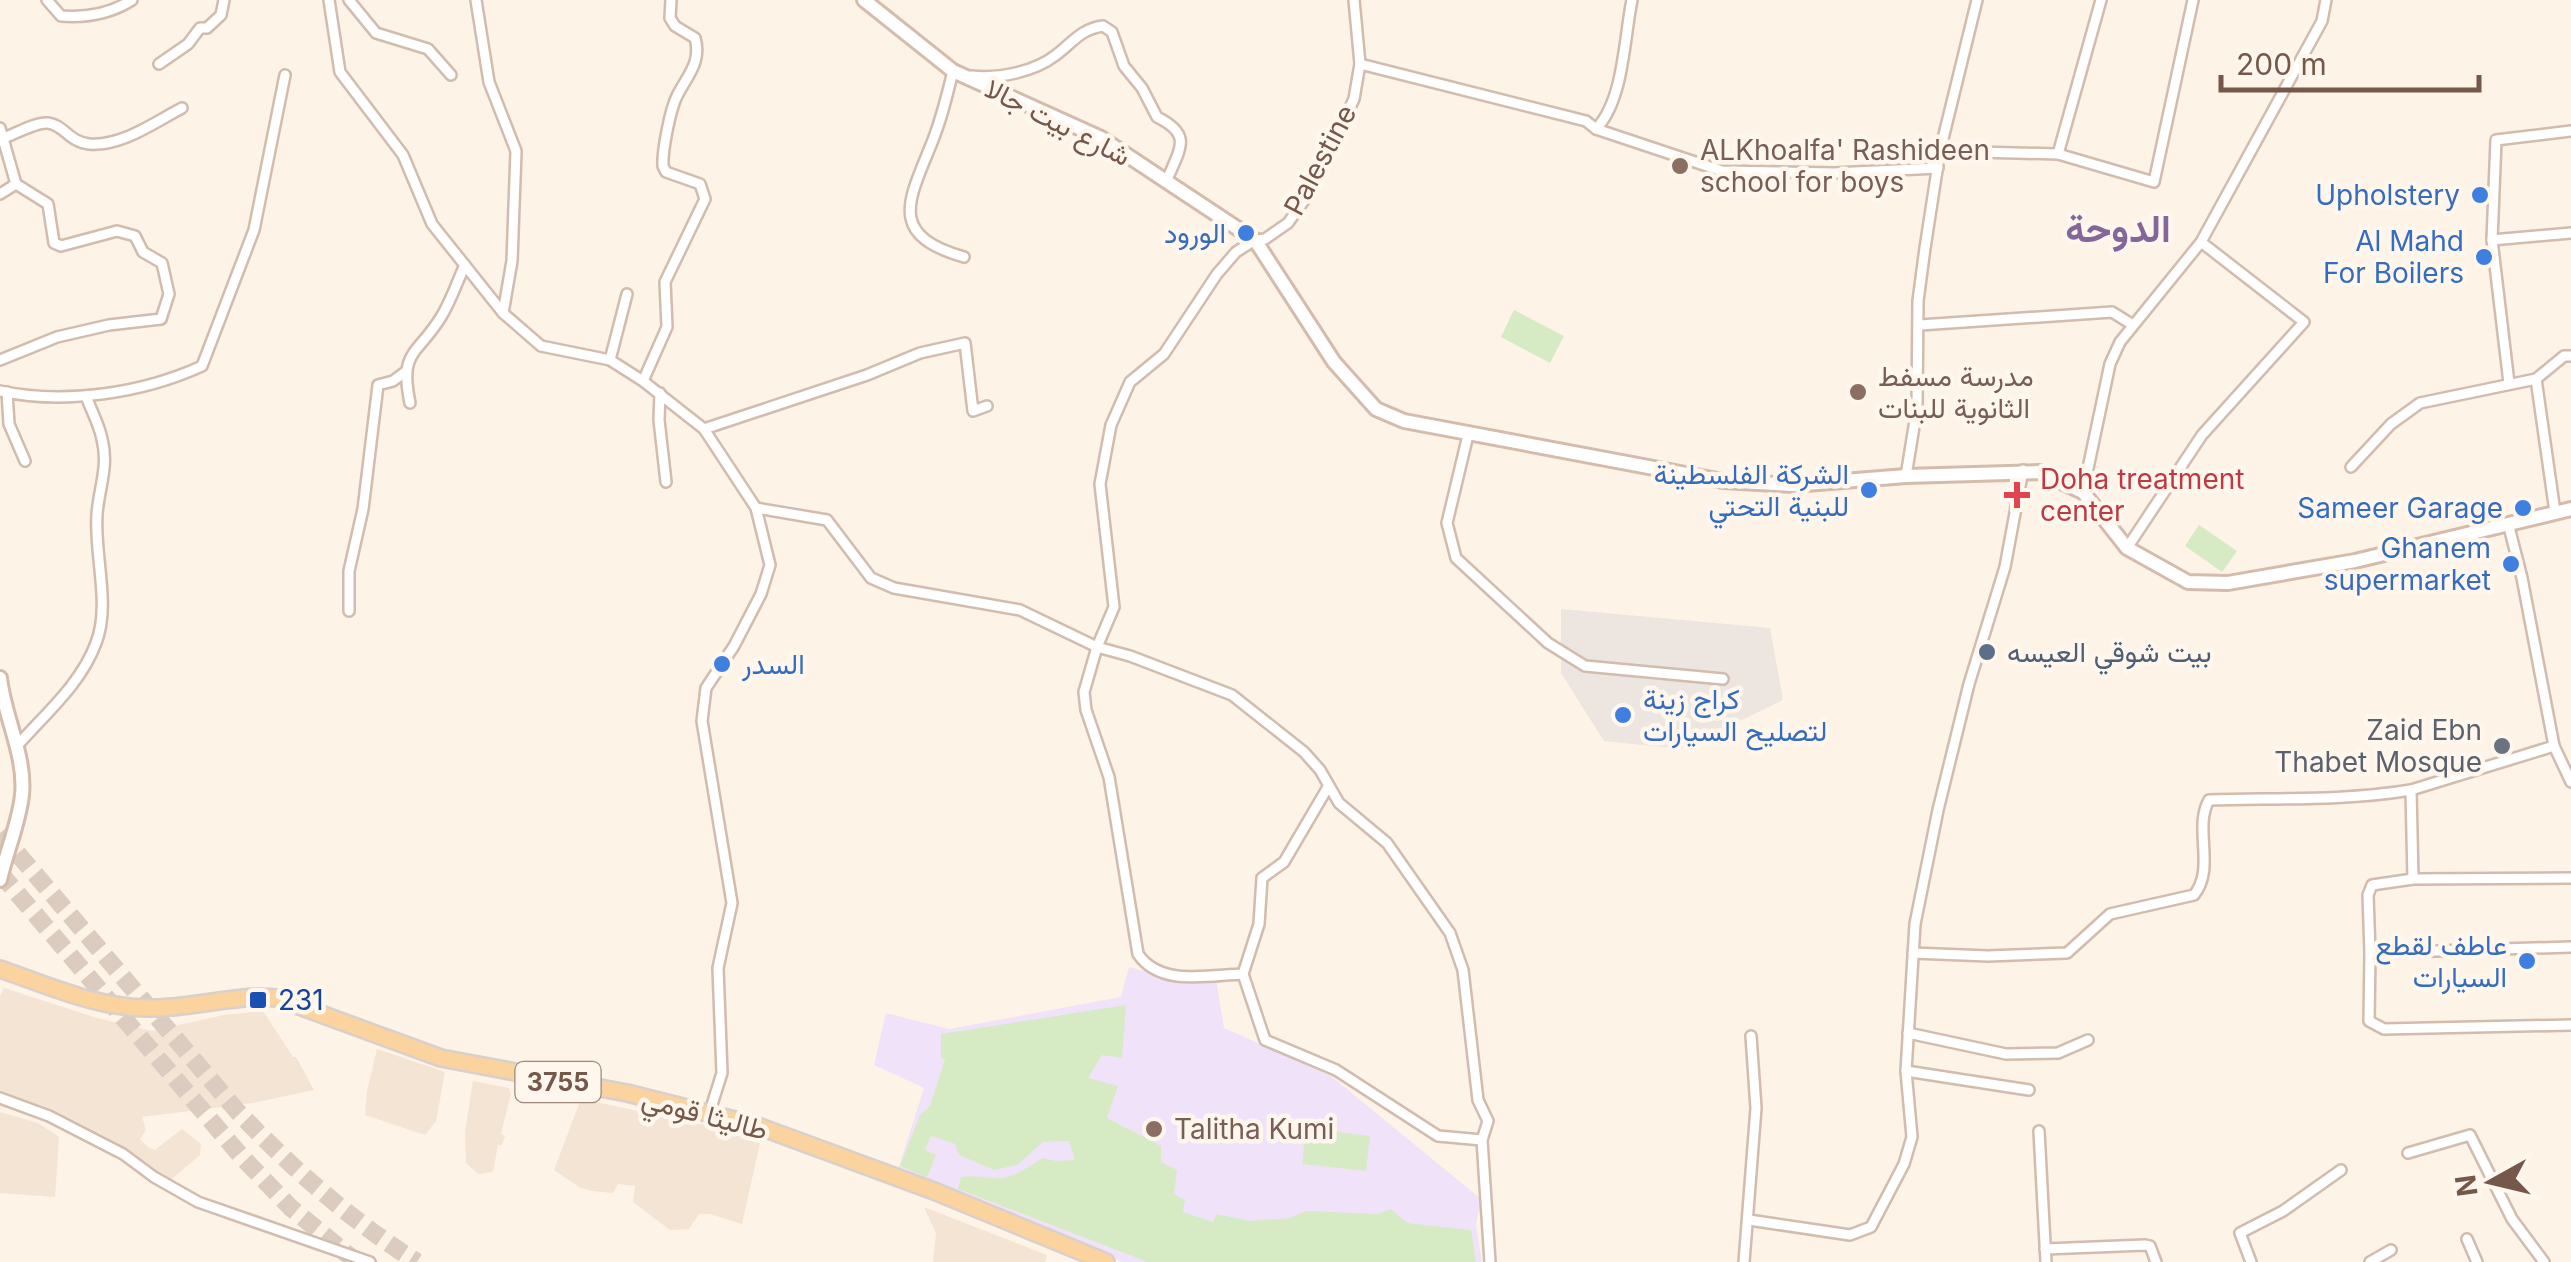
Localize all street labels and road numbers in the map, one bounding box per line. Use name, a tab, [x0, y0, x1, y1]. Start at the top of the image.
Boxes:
street label: شارع بيت جالا	[979, 71, 1136, 175]
street label: Palestine	[1277, 99, 1363, 221]
road number: 3755	[516, 1062, 600, 1102]
street label: طاليثا قومي	[637, 1081, 772, 1153]

